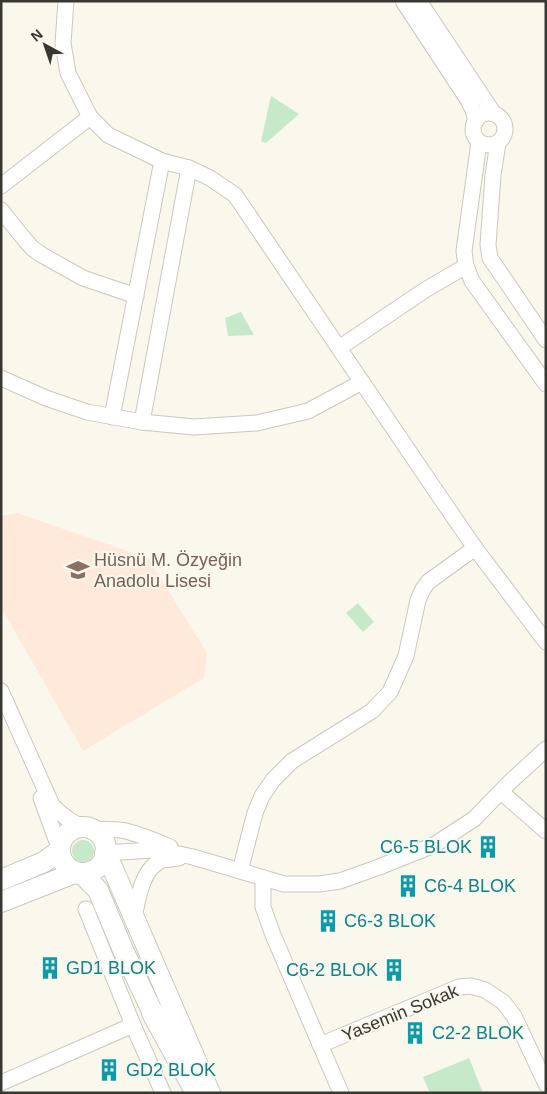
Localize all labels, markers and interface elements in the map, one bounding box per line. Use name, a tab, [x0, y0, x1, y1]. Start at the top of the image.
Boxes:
north arrow	[20, 20, 70, 70]
text: N	[28, 26, 46, 44]
place label: Hüsnü M. Özyeğin Anadolu Lisesi	[94, 550, 242, 591]
school or university icon: Hüsnü M. Özyeğin Anadolu Lisesi	[65, 557, 91, 583]
building icon: C6-5 BLOK	[475, 834, 501, 860]
place label: C6-5 BLOK	[380, 837, 472, 857]
building icon: C6-4 BLOK	[395, 873, 421, 899]
place label: C6-4 BLOK	[424, 876, 516, 896]
building icon: C6-3 BLOK	[315, 908, 341, 934]
place label: C6-3 BLOK	[344, 911, 436, 931]
building icon: GD1 BLOK	[37, 955, 63, 981]
building icon: C6-2 BLOK	[381, 957, 407, 983]
place label: GD1 BLOK	[66, 958, 156, 978]
place label: C6-2 BLOK	[286, 960, 378, 980]
street label: Yasemin Sokak	[339, 980, 462, 1045]
building icon: C2-2 BLOK	[402, 1020, 428, 1046]
place label: C2-2 BLOK	[432, 1023, 524, 1043]
building icon: GD2 BLOK	[96, 1057, 122, 1083]
place label: GD2 BLOK	[126, 1060, 216, 1080]

